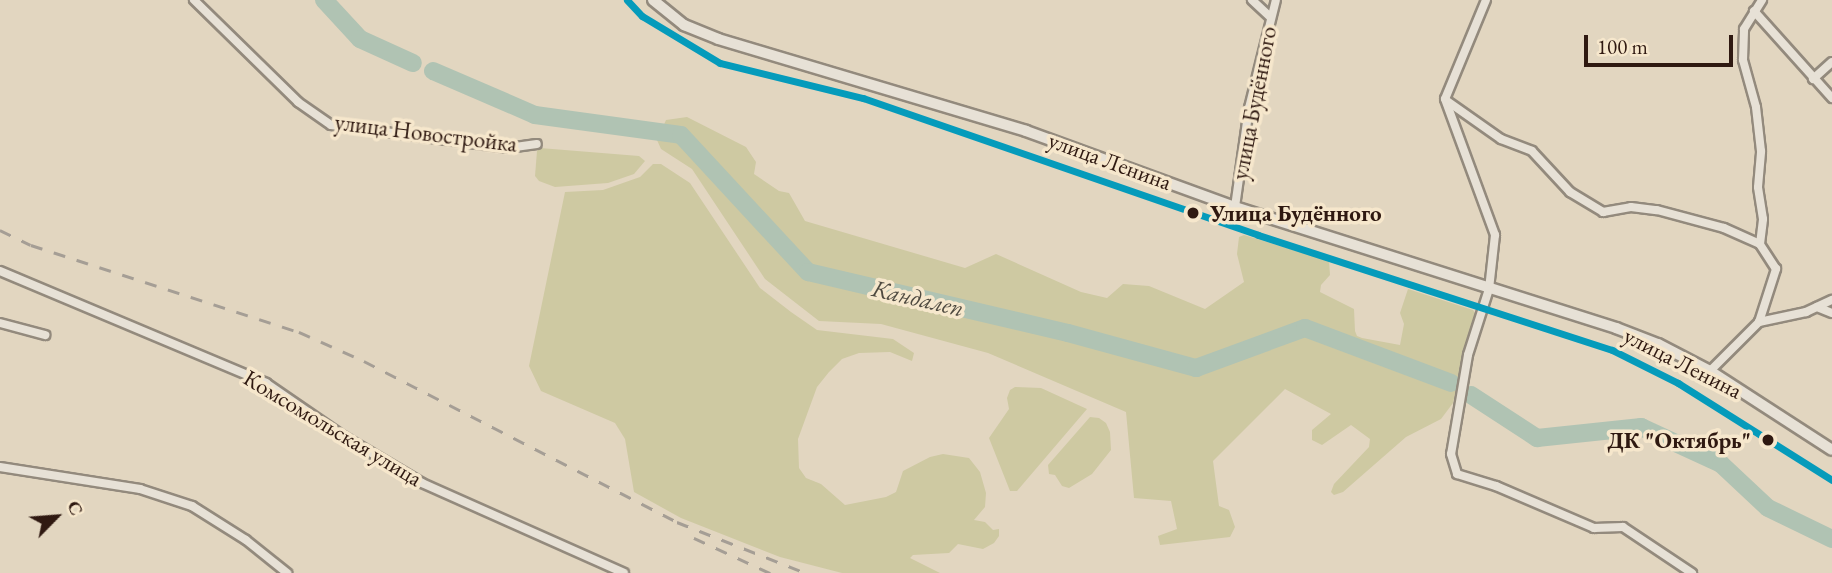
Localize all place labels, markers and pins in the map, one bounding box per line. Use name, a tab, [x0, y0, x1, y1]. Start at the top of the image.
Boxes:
place label: Улица Будённого	[1210, 199, 1382, 227]
marker: Улица Будённого	[1182, 202, 1204, 224]
place label: ДК "Октябрь"	[1607, 426, 1751, 454]
marker: ДК "Октябрь"	[1757, 429, 1779, 451]

